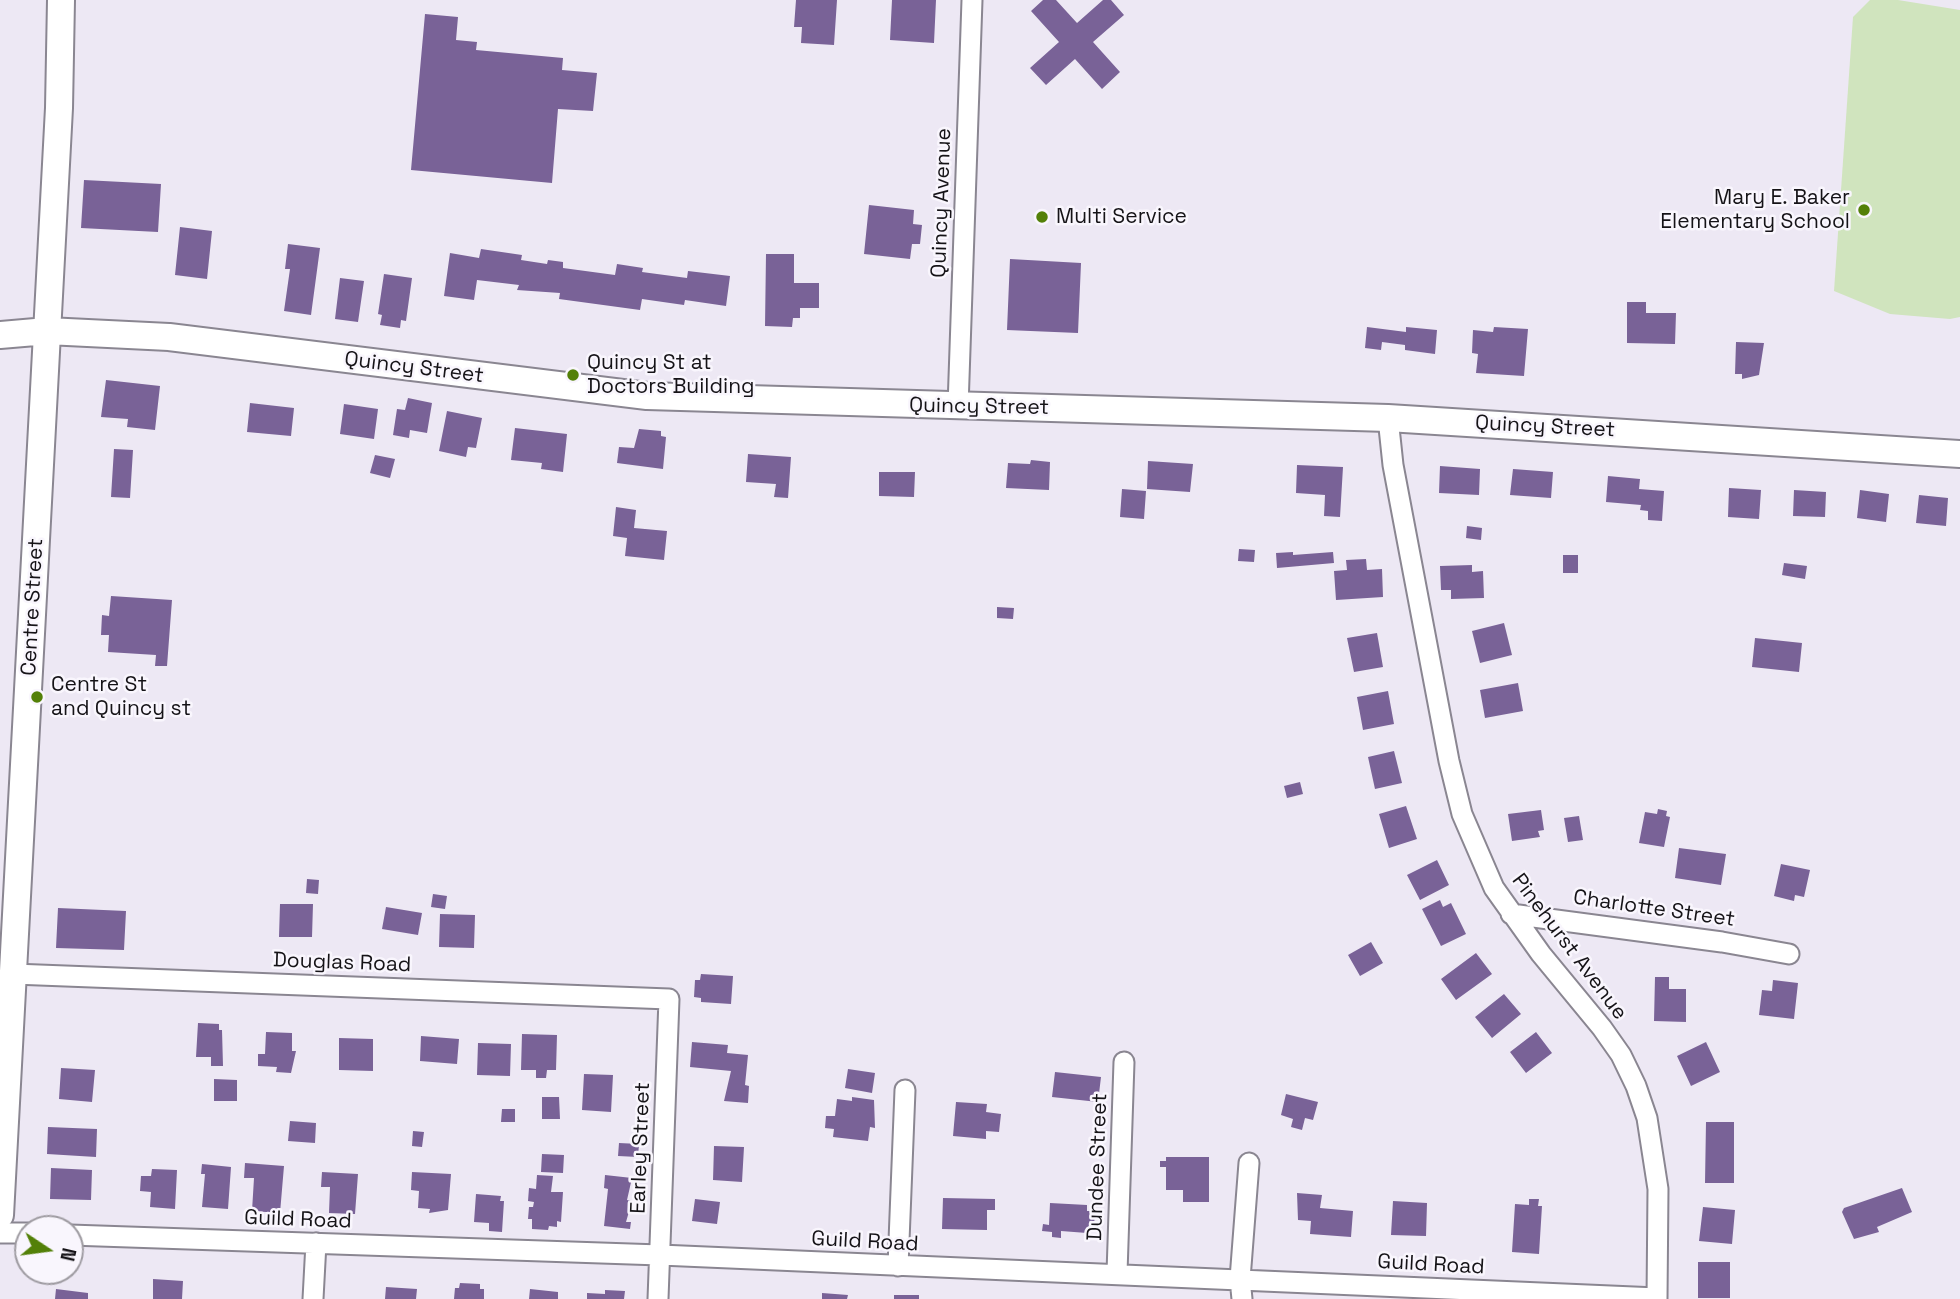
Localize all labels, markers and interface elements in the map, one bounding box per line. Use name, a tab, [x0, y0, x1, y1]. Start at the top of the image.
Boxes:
street label: Quincy Avenue	[927, 128, 957, 278]
place label: Mary E. Baker Elementary School	[1660, 185, 1850, 235]
marker: Mary E. Baker Elementary School	[1856, 202, 1872, 218]
place label: Multi Service	[1056, 204, 1187, 230]
marker: Multi Service	[1034, 209, 1050, 225]
street label: Quincy Street	[343, 347, 485, 389]
place label: Quincy St at Doctors Building	[587, 350, 755, 400]
marker: Quincy St at Doctors Building	[565, 367, 581, 383]
street label: Quincy Street	[909, 393, 1049, 421]
street label: Quincy Street	[1474, 411, 1616, 443]
street label: Centre Street	[17, 538, 49, 676]
place label: Centre St and Quincy st	[51, 672, 191, 722]
marker: Centre St and Quincy st	[29, 689, 45, 705]
street label: Pinehurst Avenue	[1506, 869, 1632, 1025]
street label: Charlotte Street	[1572, 885, 1736, 933]
street label: Douglas Road	[272, 948, 412, 978]
street label: Earley Street	[626, 1082, 656, 1214]
street label: Dundee Street	[1083, 1093, 1113, 1241]
street label: Guild Road	[244, 1206, 352, 1234]
north arrow	[14, 1215, 84, 1285]
street label: Guild Road	[811, 1227, 919, 1257]
text: N	[54, 1245, 82, 1263]
street label: Guild Road	[1377, 1250, 1485, 1280]

